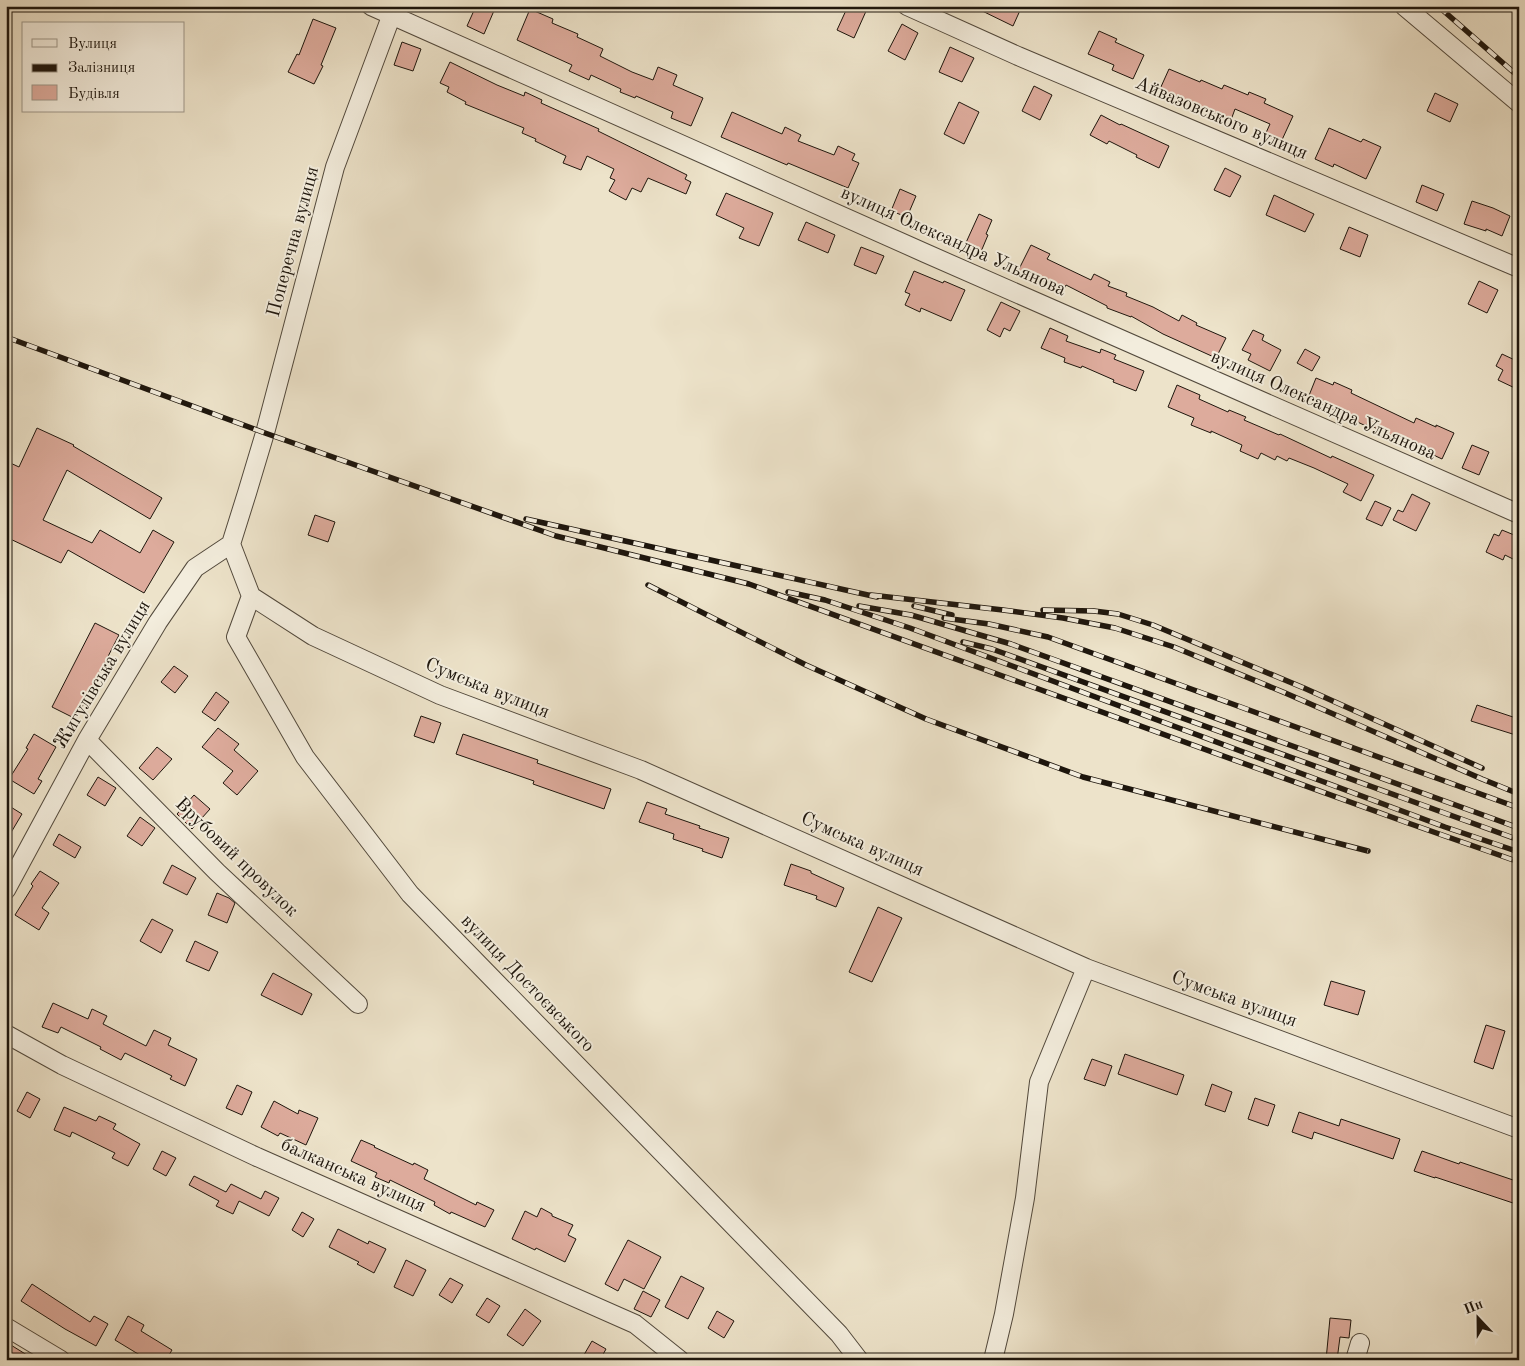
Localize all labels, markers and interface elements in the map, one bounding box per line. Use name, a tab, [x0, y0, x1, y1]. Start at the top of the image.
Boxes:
legend	[22, 22, 185, 112]
text: Вулиця	[68, 37, 117, 52]
text: Залізниця	[68, 61, 135, 76]
street label: Айвазовського вулиця	[1132, 74, 1310, 164]
text: Будівля	[68, 87, 120, 102]
street label: Поперечна вулиця	[265, 165, 323, 319]
street label: вулиця Олександра Ульянова	[837, 184, 1069, 301]
street label: вулиця Олександра Ульянова	[1207, 348, 1439, 465]
street label: Жигулівська вулиця	[51, 598, 155, 752]
street label: Сумська вулиця	[422, 655, 552, 723]
street label: Врубовий провулок	[171, 795, 301, 922]
street label: Сумська вулиця	[798, 809, 926, 881]
street label: вулиця Достоєвського	[457, 912, 597, 1056]
street label: Сумська вулиця	[1169, 968, 1300, 1032]
street label: балканська вулиця	[278, 1136, 428, 1217]
north arrow	[1452, 1294, 1502, 1344]
text: Пн	[1462, 1297, 1485, 1317]

